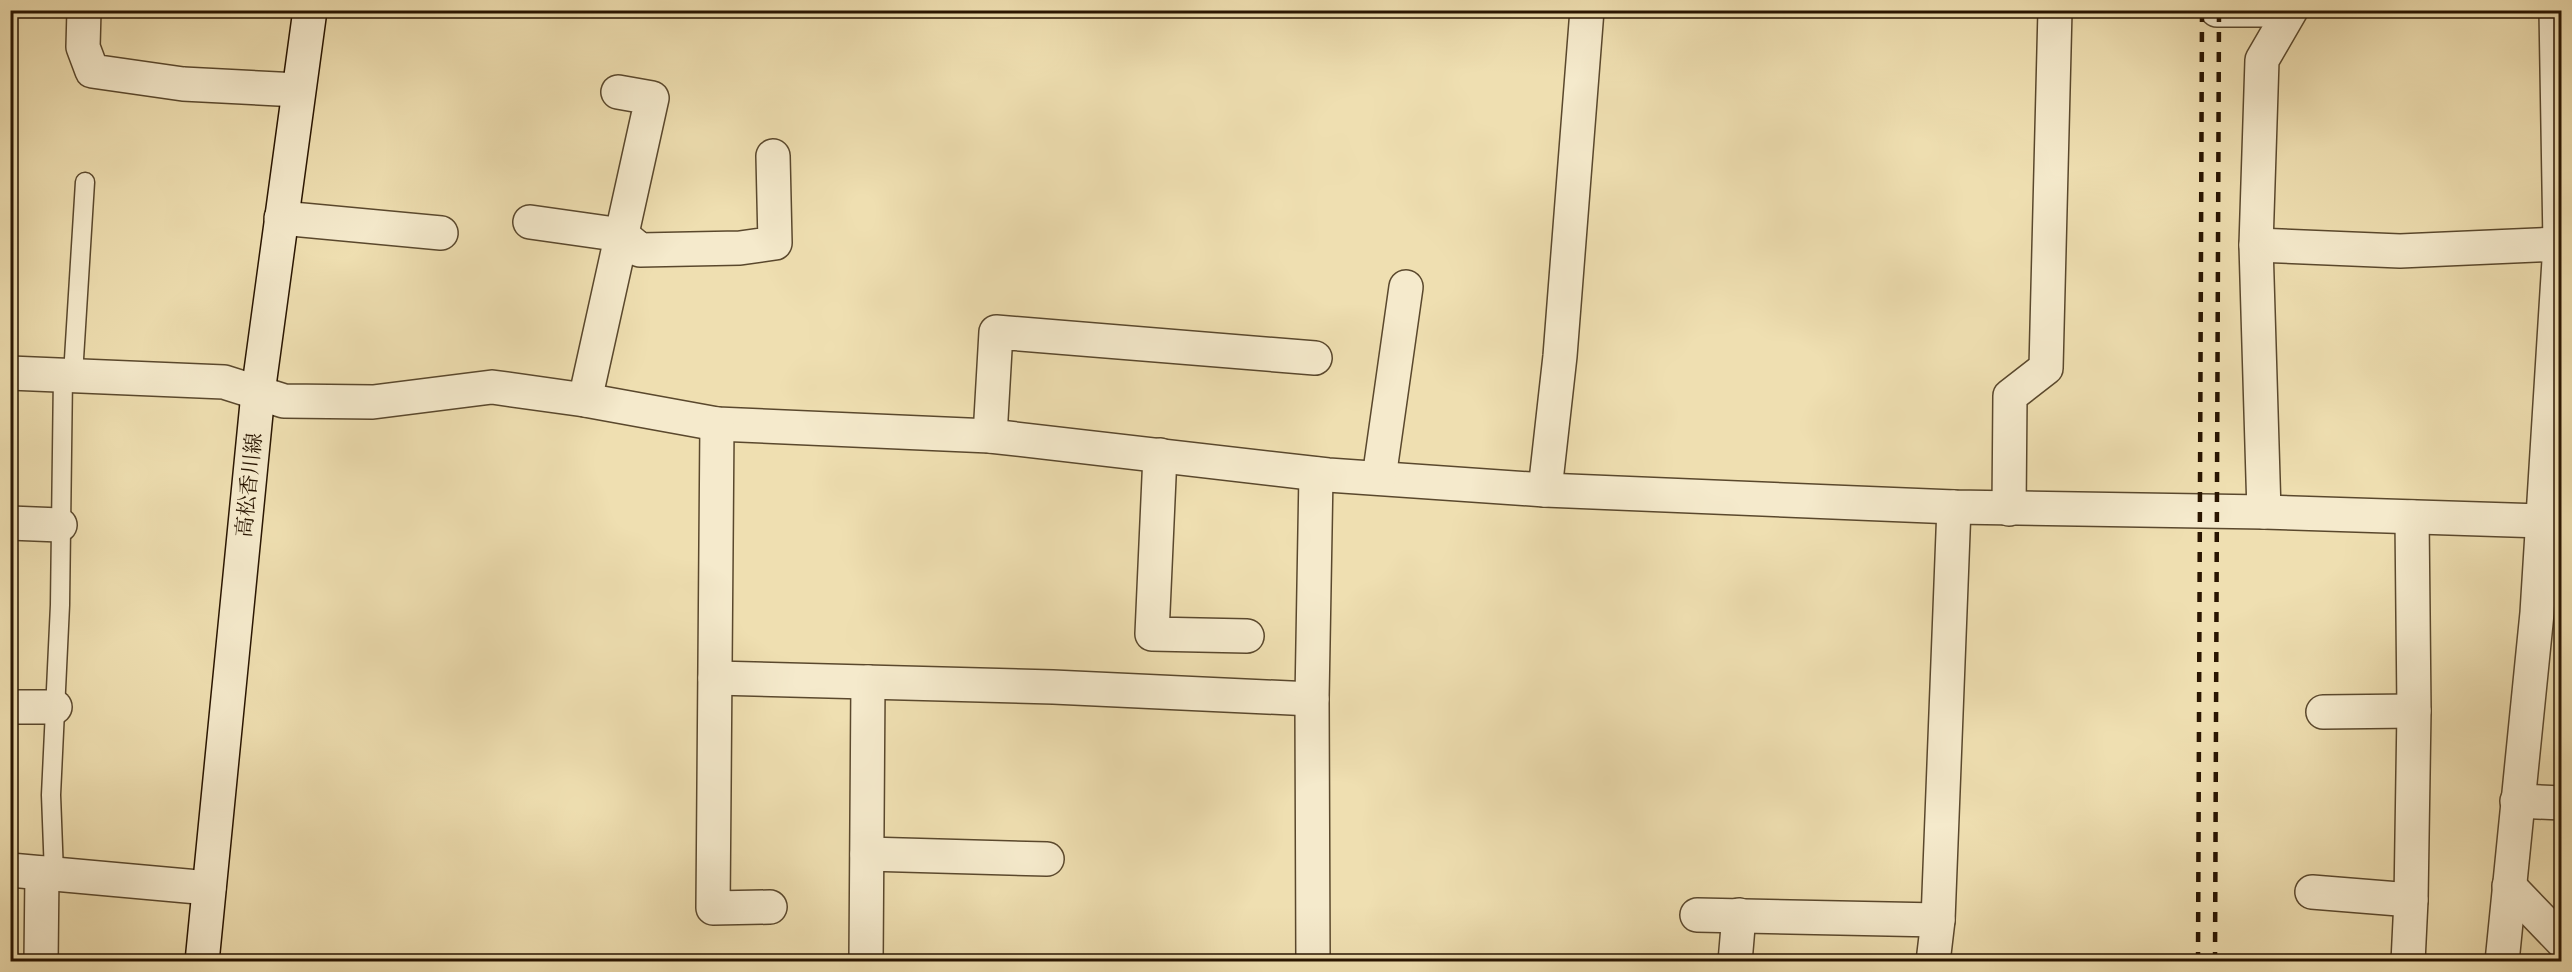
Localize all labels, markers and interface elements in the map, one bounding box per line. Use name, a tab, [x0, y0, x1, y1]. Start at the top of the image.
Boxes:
street label: 高松香川線	[232, 432, 266, 538]

